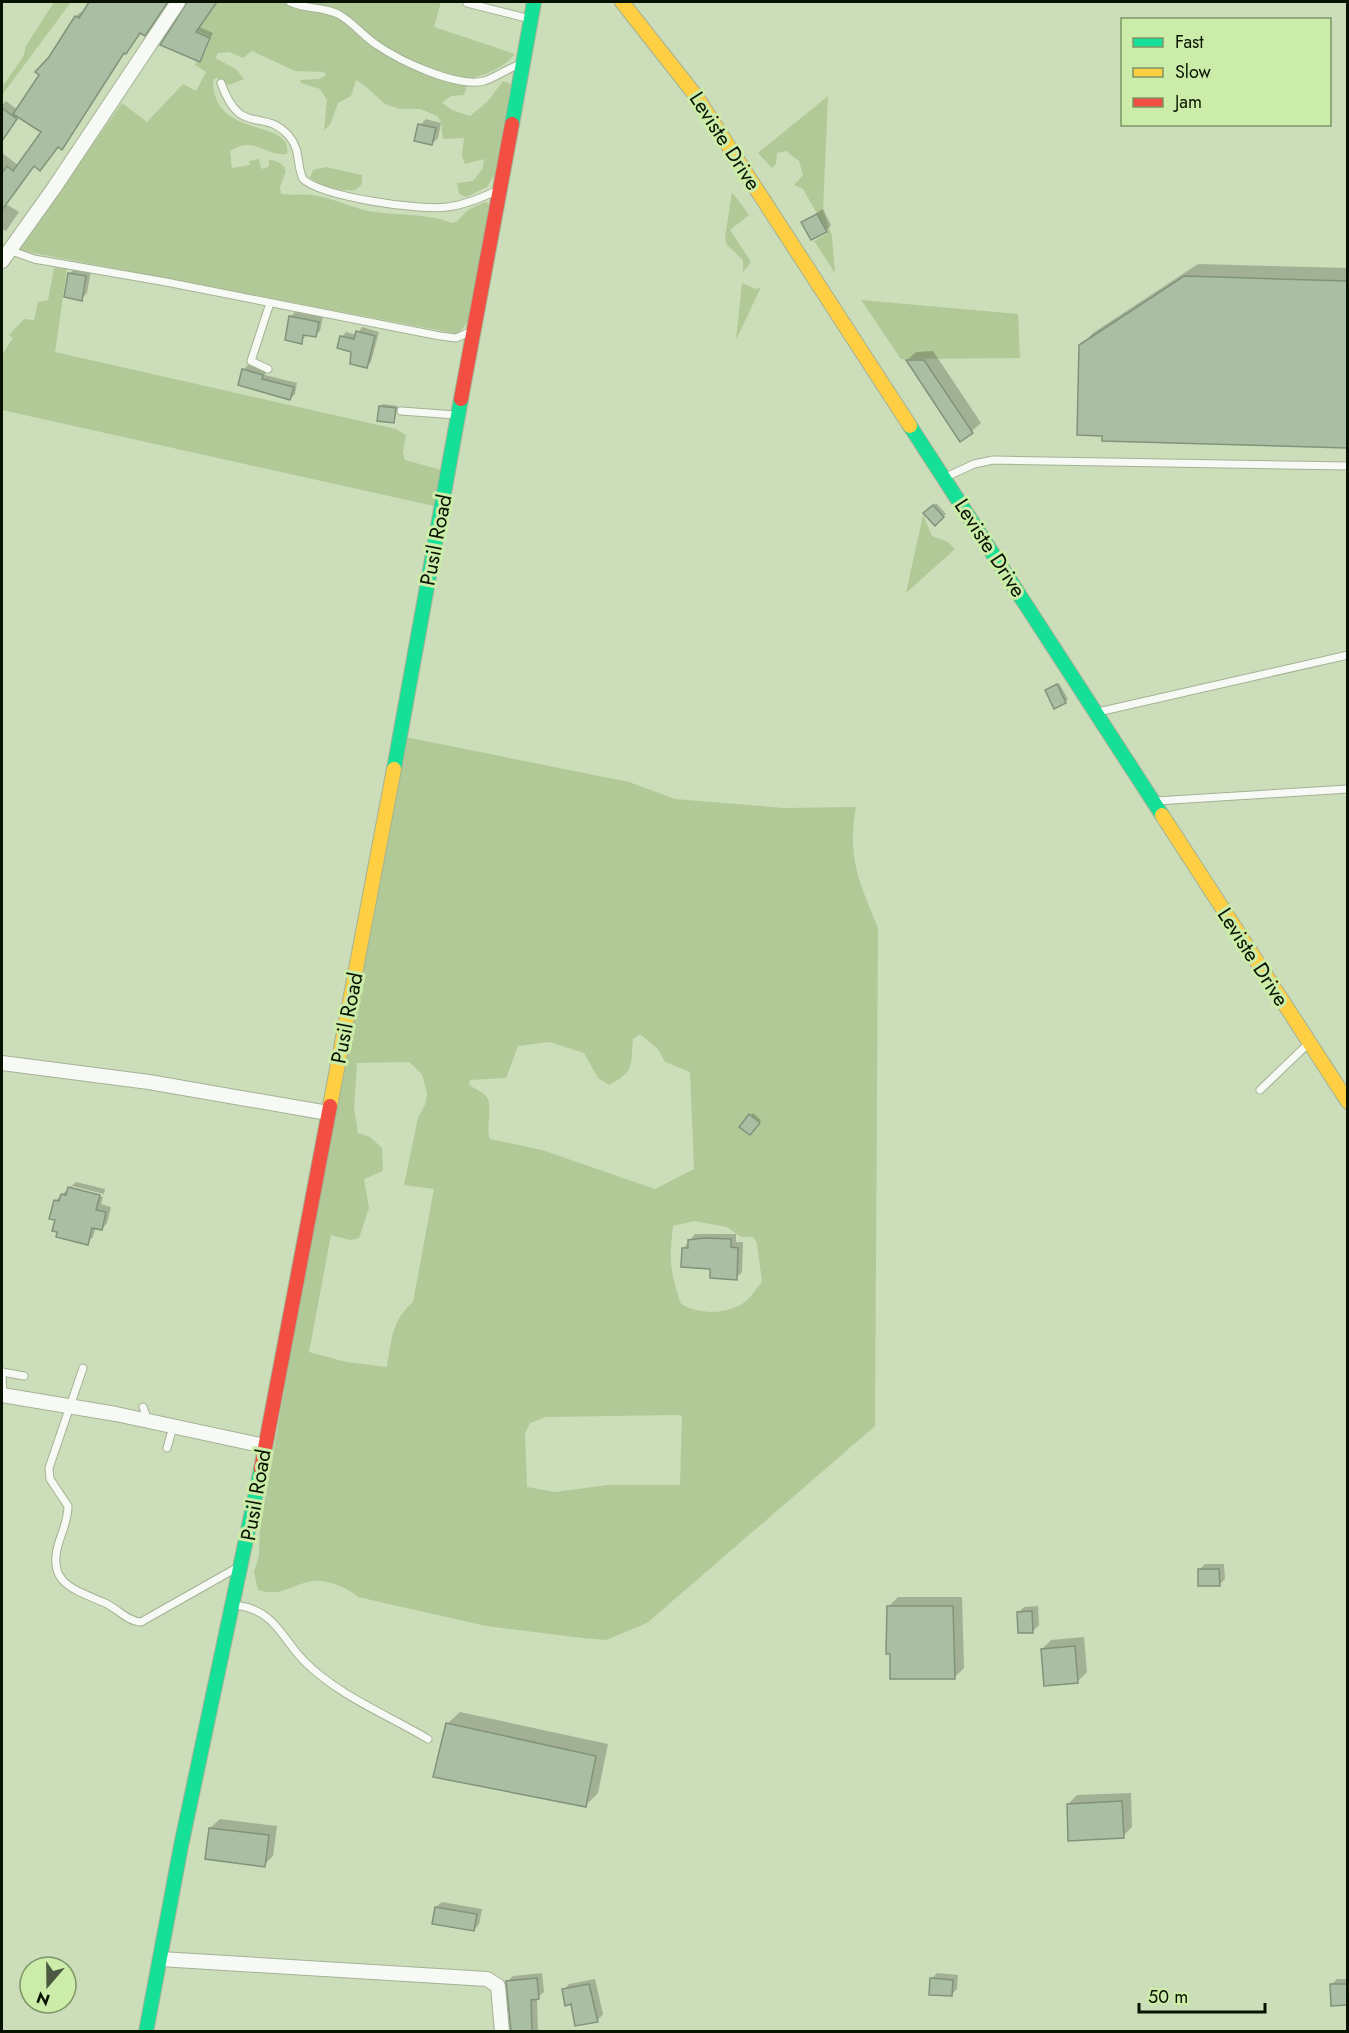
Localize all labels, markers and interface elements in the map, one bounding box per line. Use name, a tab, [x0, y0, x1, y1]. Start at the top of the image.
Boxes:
legend	[1121, 18, 1331, 126]
text: Fast	[1175, 29, 1204, 55]
text: Slow	[1175, 59, 1212, 85]
street label: Leviste Drive	[682, 86, 768, 196]
text: Jam	[1173, 89, 1202, 115]
street label: Pusil Road	[412, 492, 460, 588]
street label: Leviste Drive	[947, 493, 1033, 603]
street label: Leviste Drive	[1210, 902, 1296, 1012]
street label: Pusil Road	[323, 970, 371, 1066]
street label: Pusil Road	[233, 1447, 279, 1543]
north arrow	[18, 1955, 78, 2015]
scale bar	[1139, 1976, 1265, 2014]
text: 50 m	[1148, 1984, 1188, 2010]
text: N	[33, 1986, 53, 2012]

